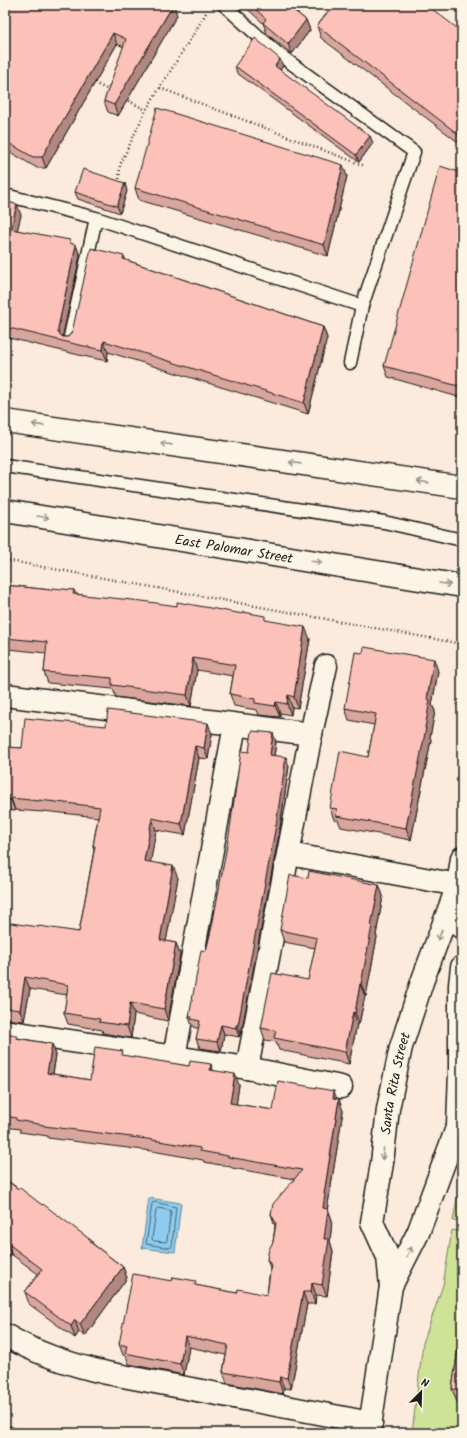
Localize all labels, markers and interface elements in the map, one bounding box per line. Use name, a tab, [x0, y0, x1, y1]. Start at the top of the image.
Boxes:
one-way arrow	[31, 421, 44, 429]
one-way arrow	[160, 440, 173, 448]
one-way arrow	[289, 459, 302, 467]
one-way arrow	[417, 478, 430, 486]
one-way arrow	[37, 513, 50, 521]
street label: East Palomar Street	[173, 529, 295, 570]
one-way arrow	[310, 558, 323, 566]
one-way arrow	[438, 580, 451, 588]
one-way arrow	[435, 928, 443, 940]
street label: Santa Rita Street	[375, 1029, 417, 1136]
one-way arrow	[380, 1147, 387, 1160]
one-way arrow	[406, 1246, 413, 1258]
north arrow	[401, 1372, 441, 1412]
text: N	[418, 1374, 431, 1393]

